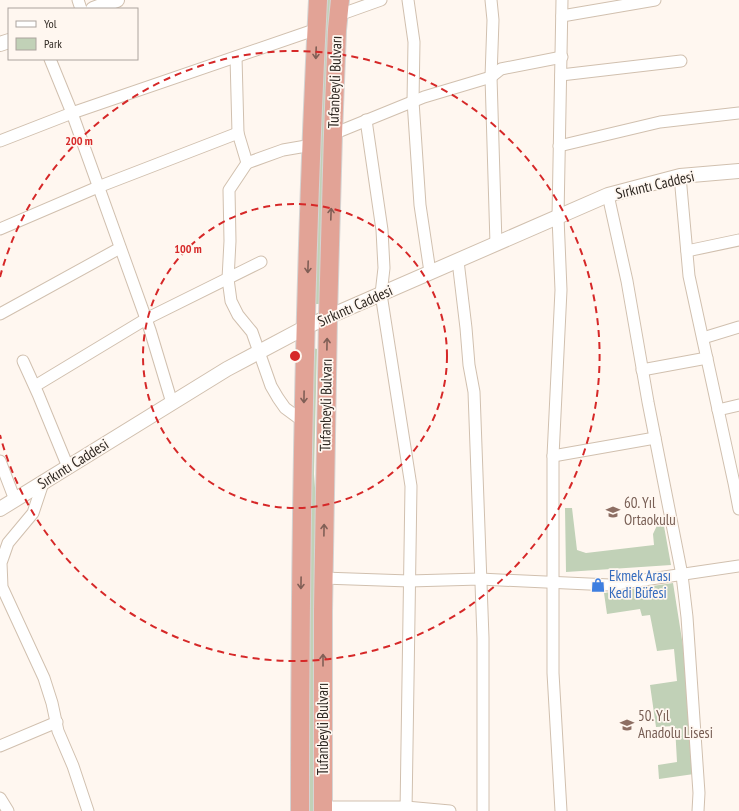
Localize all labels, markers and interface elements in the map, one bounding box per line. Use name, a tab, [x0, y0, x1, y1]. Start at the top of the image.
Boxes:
legend	[8, 8, 138, 60]
text: Yol	[44, 16, 57, 31]
street label: Tufanbeyli Bulvarı	[323, 35, 346, 129]
text: Park	[44, 36, 62, 51]
one-way arrow	[312, 46, 319, 59]
text: 200 m	[65, 133, 93, 148]
street label: Sırkıntı Caddesi	[614, 166, 696, 203]
one-way arrow	[327, 208, 334, 221]
text: 100 m	[174, 241, 202, 256]
one-way arrow	[304, 260, 312, 273]
street label: Sırkıntı Caddesi	[314, 281, 395, 331]
one-way arrow	[323, 338, 331, 351]
centre of rings	[288, 349, 302, 363]
street label: Tufanbeyli Bulvarı	[315, 359, 336, 451]
one-way arrow	[300, 390, 308, 403]
street label: Sırkıntı Caddesi	[34, 434, 112, 493]
place label: 60. Yıl Ortaokulu	[624, 493, 676, 529]
school or university icon: 60. Yıl Ortaokulu	[605, 504, 621, 520]
one-way arrow	[320, 524, 328, 537]
place label: Ekmek Arası Kedi Büfesi	[609, 566, 671, 602]
one-way arrow	[297, 576, 305, 589]
shop icon: Ekmek Arası Kedi Büfesi	[590, 577, 606, 593]
one-way arrow	[319, 654, 327, 667]
street label: Tufanbeyli Bulvarı	[313, 683, 332, 775]
place label: 50. Yıl Anadolu Lisesi	[638, 706, 713, 742]
school or university icon: 50. Yıl Anadolu Lisesi	[619, 717, 635, 733]

